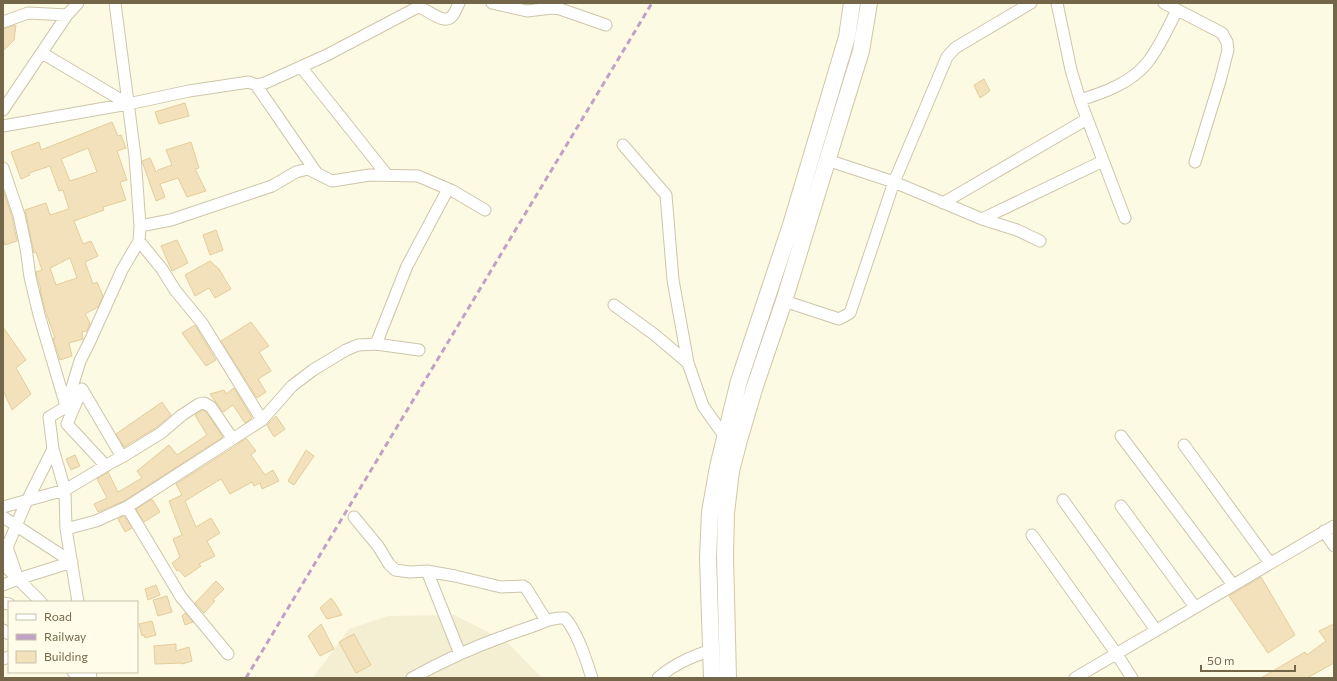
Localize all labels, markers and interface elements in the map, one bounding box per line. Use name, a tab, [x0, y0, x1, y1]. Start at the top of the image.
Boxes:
legend	[8, 601, 138, 673]
text: Road	[44, 609, 72, 623]
text: Railway	[44, 629, 86, 643]
scale bar	[1201, 647, 1295, 673]
text: Building	[44, 649, 88, 663]
text: 50 m	[1207, 653, 1235, 667]

